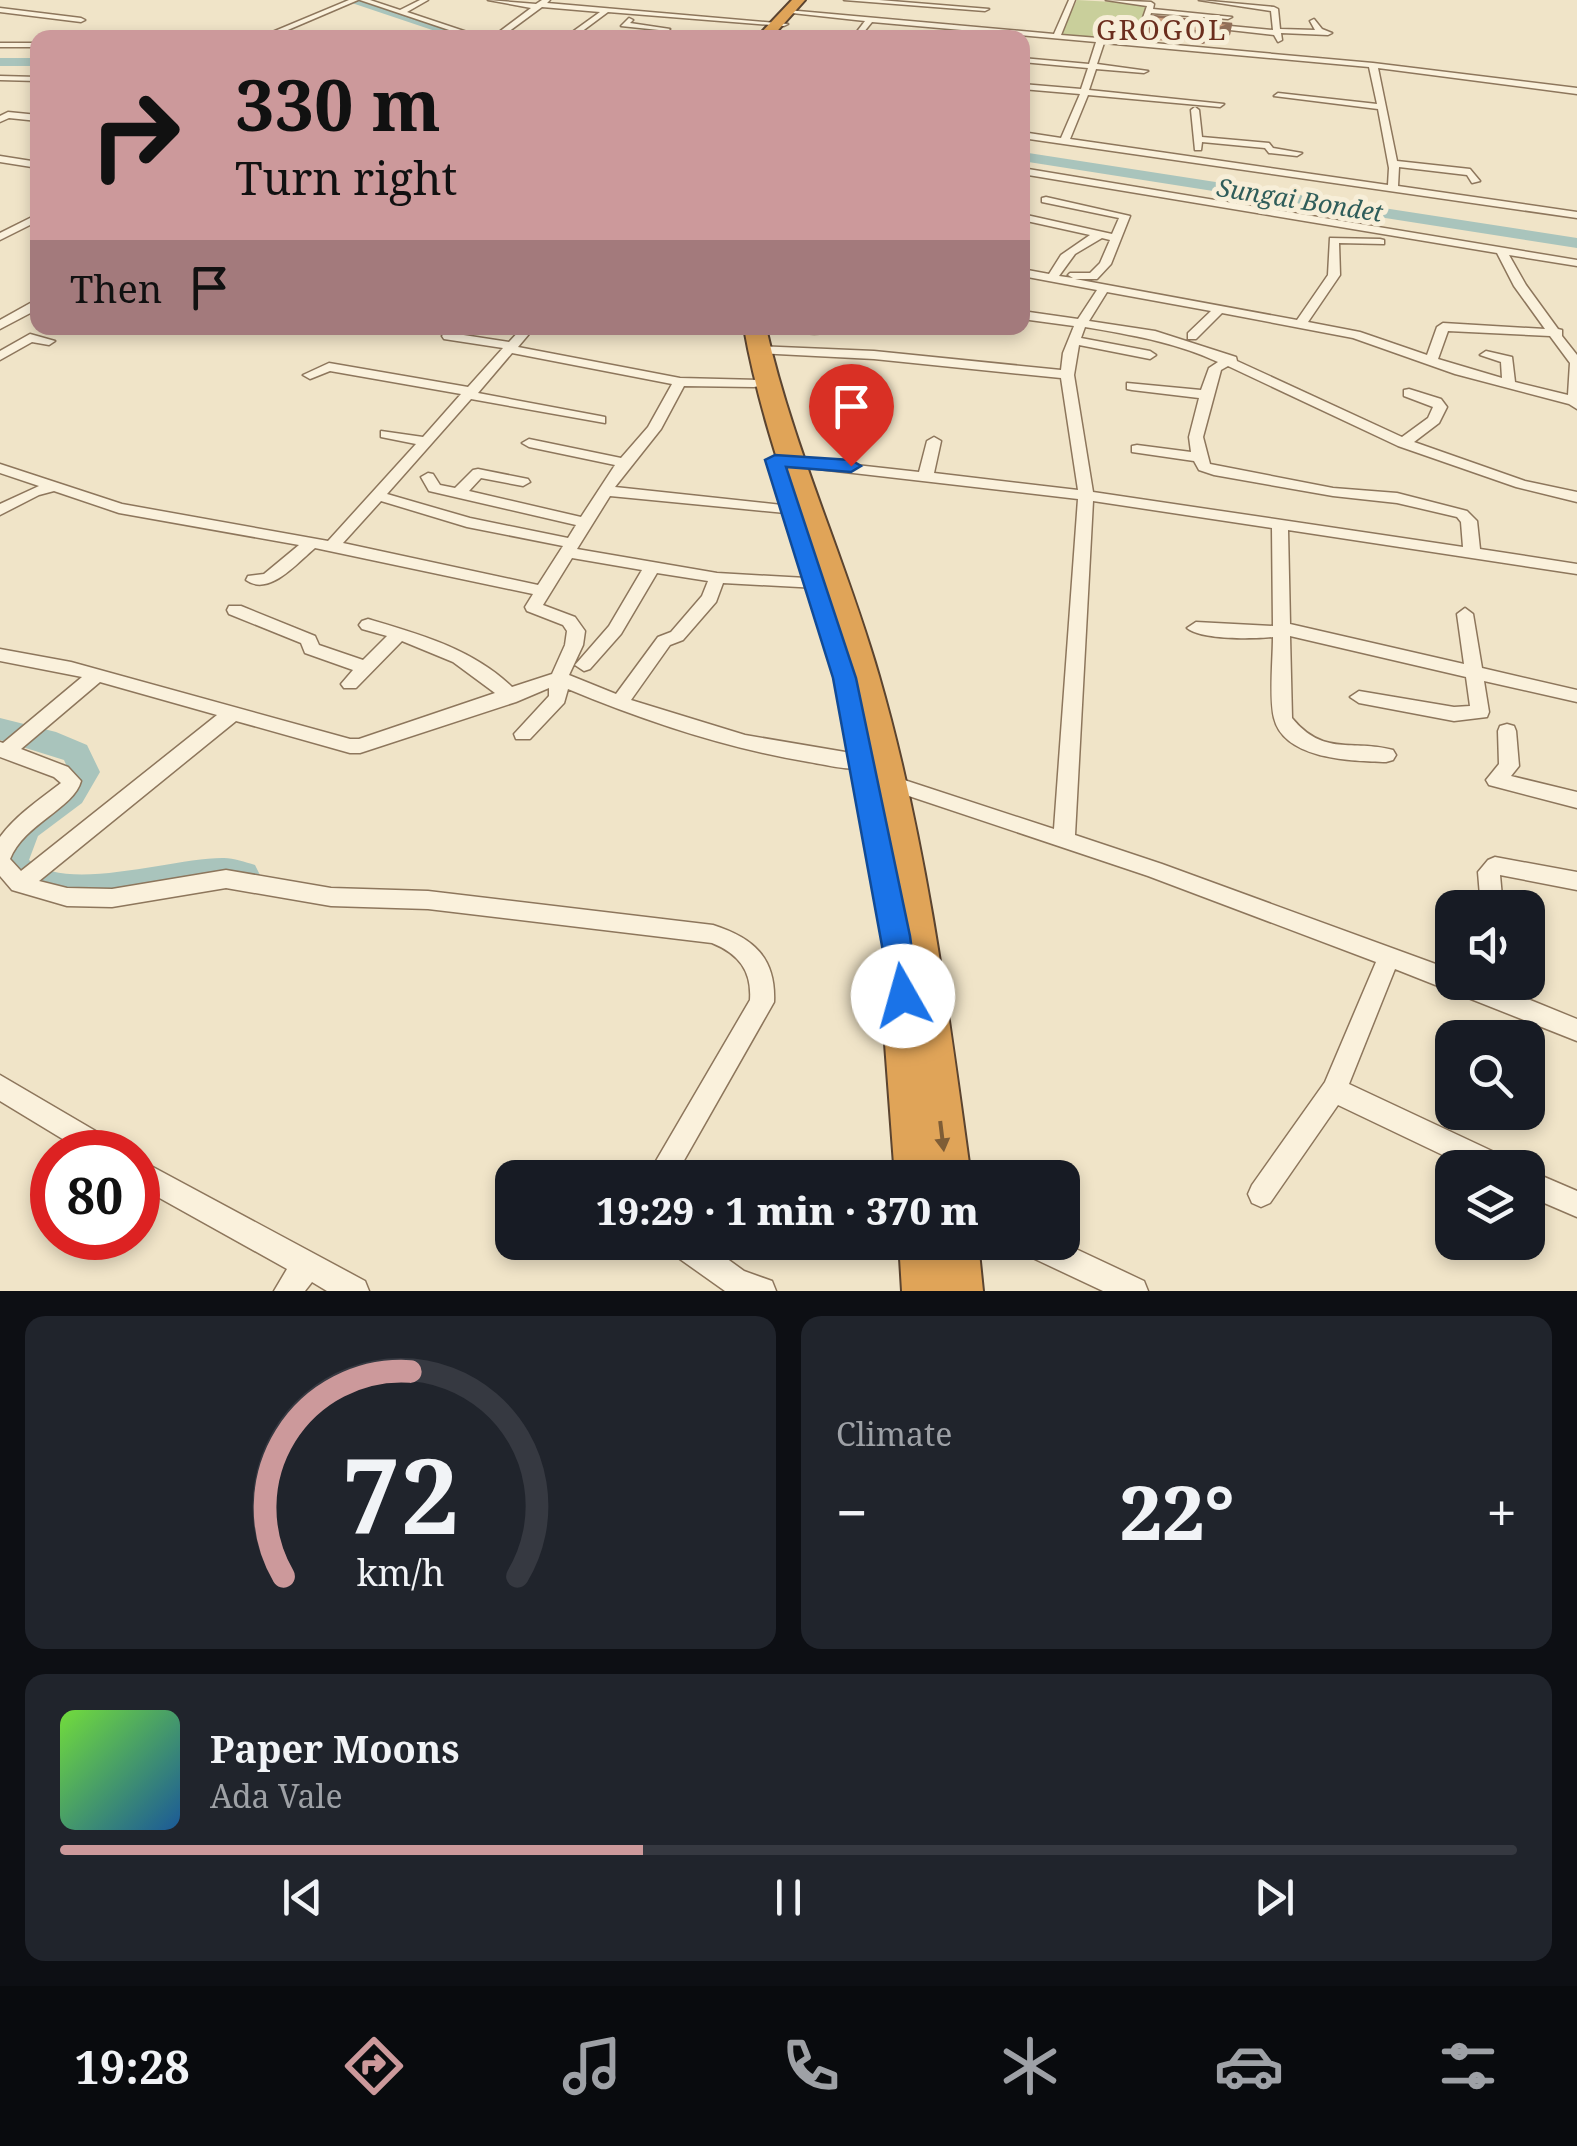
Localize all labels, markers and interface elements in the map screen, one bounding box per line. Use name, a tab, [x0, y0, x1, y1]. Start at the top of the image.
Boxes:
district label: GROGOL	[1096, 10, 1228, 48]
text: 330 m	[235, 56, 441, 152]
icon: right	[70, 70, 200, 200]
text: Turn right	[235, 147, 457, 208]
water label: Sungai Bondet	[1215, 169, 1386, 229]
icon: arrive	[182, 260, 237, 315]
text: Then	[70, 262, 162, 314]
pin	[809, 364, 894, 467]
icon: arrive	[824, 379, 879, 434]
map controls	[1435, 890, 1545, 1260]
button: sound	[1435, 890, 1545, 1000]
position arrow	[851, 944, 955, 1048]
button: search	[1435, 1020, 1545, 1130]
one-way arrow	[934, 1120, 950, 1152]
speed limit sign: 80	[30, 1130, 160, 1260]
button: layers	[1435, 1150, 1545, 1260]
text: 19:29 · 1 min · 370 m	[596, 1184, 979, 1236]
text: Climate	[836, 1412, 952, 1455]
text: 72	[342, 1423, 459, 1564]
text: 22°	[1120, 1460, 1235, 1562]
text: −	[836, 1474, 868, 1549]
text: +	[1486, 1474, 1517, 1549]
text: km/h	[357, 1548, 444, 1596]
text: Paper Moons	[210, 1722, 460, 1774]
text: Ada Vale	[210, 1774, 343, 1817]
icon: previous	[275, 1870, 330, 1925]
icon: pause	[761, 1870, 816, 1925]
icon: next	[1247, 1870, 1302, 1925]
icon: directions	[339, 2031, 409, 2101]
icon: music	[557, 2031, 627, 2101]
icon: phone	[776, 2031, 846, 2101]
icon: climate	[995, 2031, 1065, 2101]
icon: car	[1214, 2031, 1284, 2101]
icon: filters	[1433, 2031, 1503, 2101]
text: 19:28	[74, 2036, 190, 2097]

